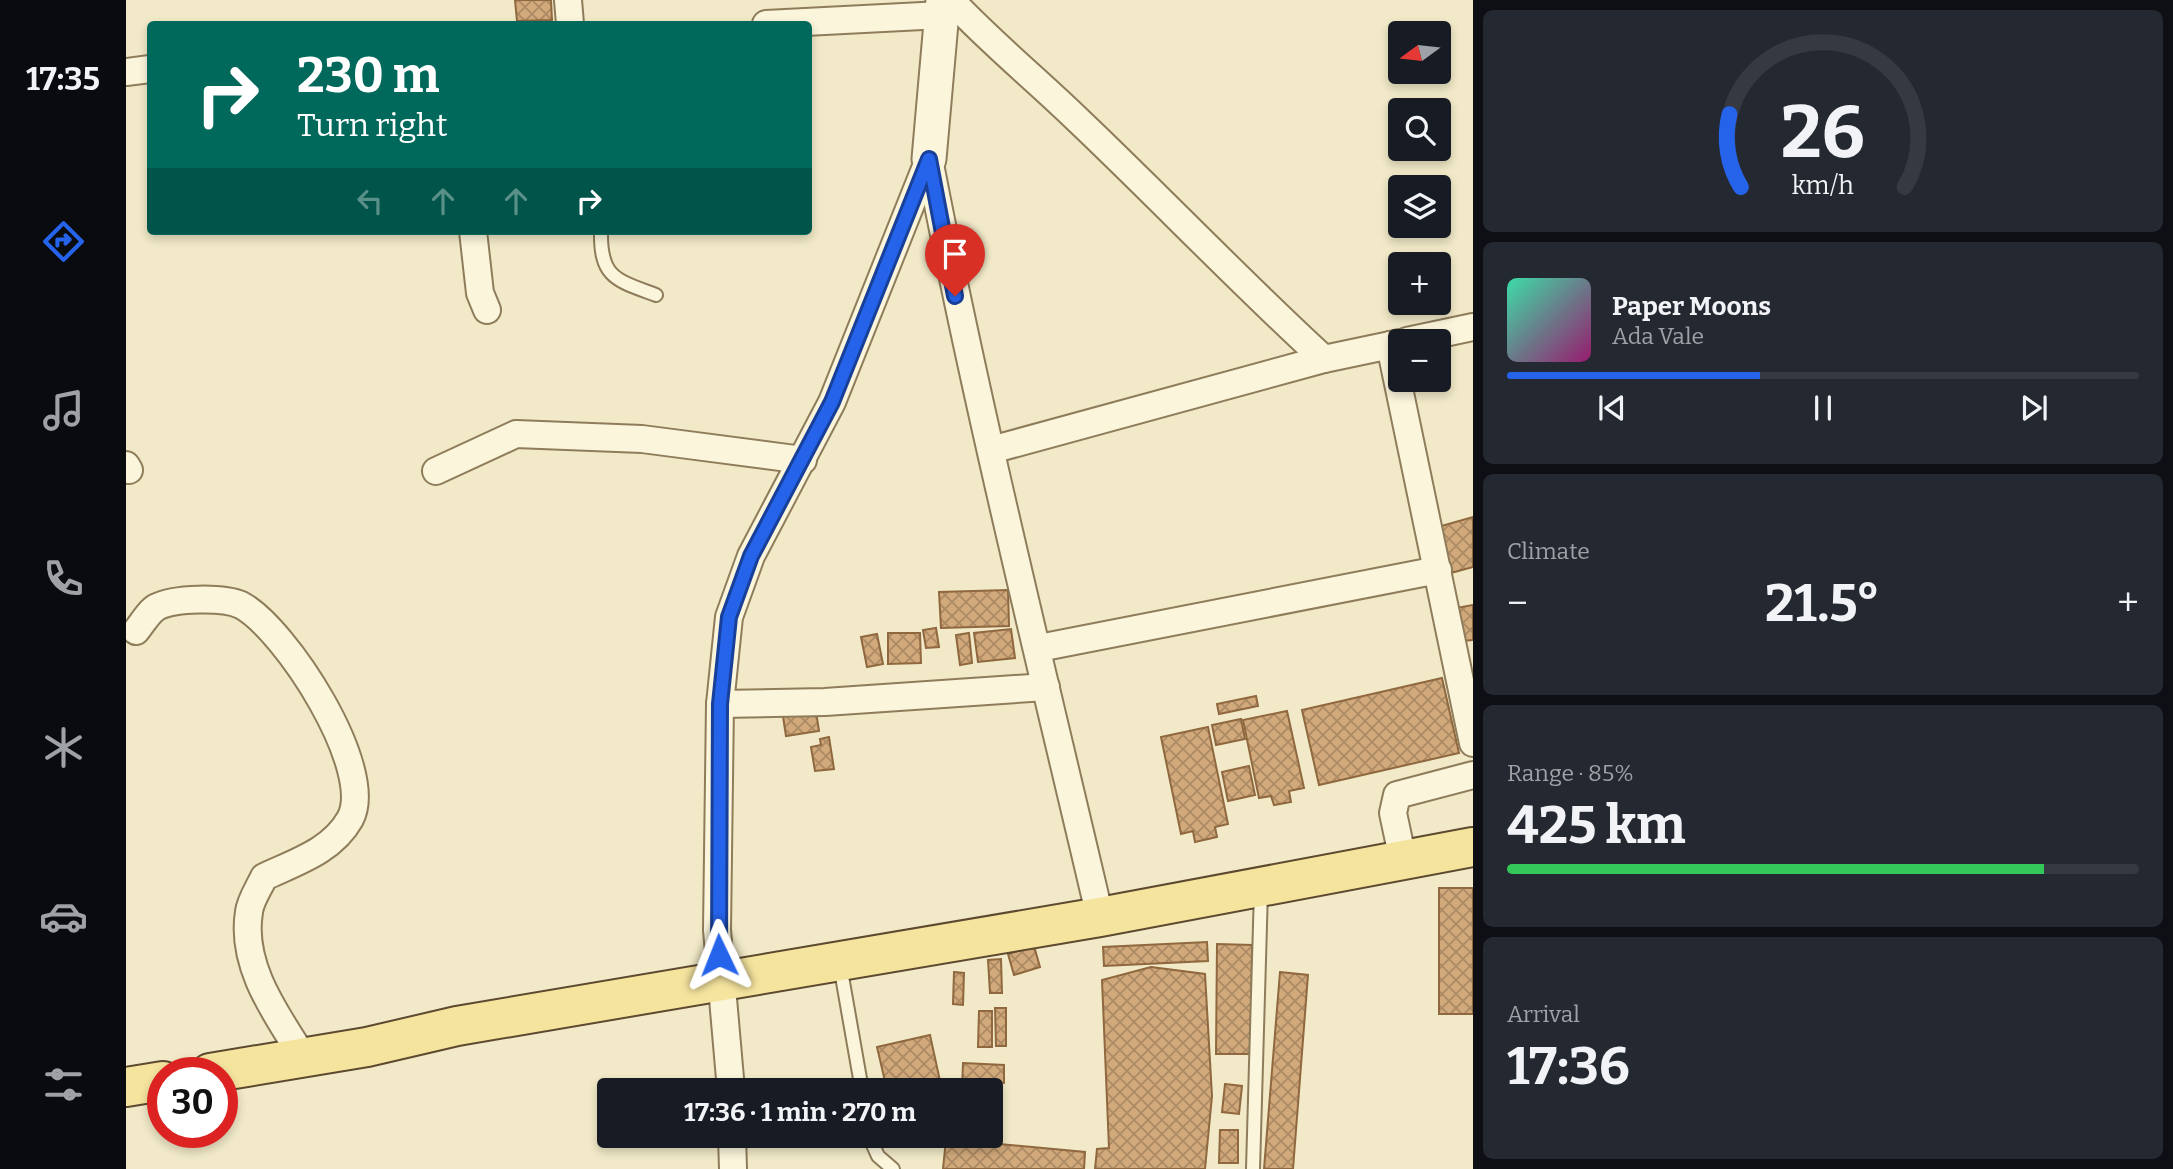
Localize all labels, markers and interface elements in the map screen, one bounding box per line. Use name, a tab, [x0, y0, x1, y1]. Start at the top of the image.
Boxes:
north arrow	[1388, 21, 1451, 84]
map controls	[1388, 21, 1451, 392]
text: 230 m	[297, 46, 440, 105]
icon: right	[182, 49, 273, 140]
text: 17:35	[26, 60, 100, 98]
text: 26	[1781, 89, 1865, 176]
button: search	[1388, 98, 1451, 161]
text: Turn right	[297, 106, 448, 144]
text: km/h	[1792, 171, 1854, 201]
button: layers	[1388, 175, 1451, 238]
icon: left	[351, 182, 389, 220]
icon: ahead	[424, 182, 462, 220]
icon: ahead	[497, 182, 535, 220]
icon: right	[570, 182, 608, 220]
icon: directions	[39, 217, 88, 266]
pin	[925, 224, 985, 296]
icon: arrive	[936, 235, 974, 273]
button: +	[1388, 252, 1451, 315]
text: Paper Moons	[1612, 291, 1771, 322]
text: Ada Vale	[1612, 322, 1704, 350]
button: −	[1388, 329, 1451, 392]
icon: music	[39, 386, 88, 435]
icon: previous	[1593, 389, 1631, 427]
icon: pause	[1804, 389, 1842, 427]
icon: next	[2015, 389, 2053, 427]
text: Climate	[1507, 537, 1590, 565]
icon: phone	[39, 554, 88, 603]
text: 21.5°	[1765, 572, 1880, 635]
text: −	[1507, 580, 1528, 626]
text: +	[2117, 580, 2139, 626]
icon: climate	[39, 723, 88, 772]
text: Range · 85%	[1507, 759, 1634, 787]
text: 425 km	[1507, 794, 1686, 857]
icon: car	[39, 892, 88, 941]
position arrow	[682, 918, 756, 992]
text: Arrival	[1507, 1000, 1580, 1028]
text: 17:36	[1507, 1035, 1630, 1098]
speed limit sign: 30	[147, 1057, 238, 1148]
icon: filters	[39, 1060, 88, 1109]
text: 17:36 · 1 min · 270 m	[684, 1097, 916, 1128]

